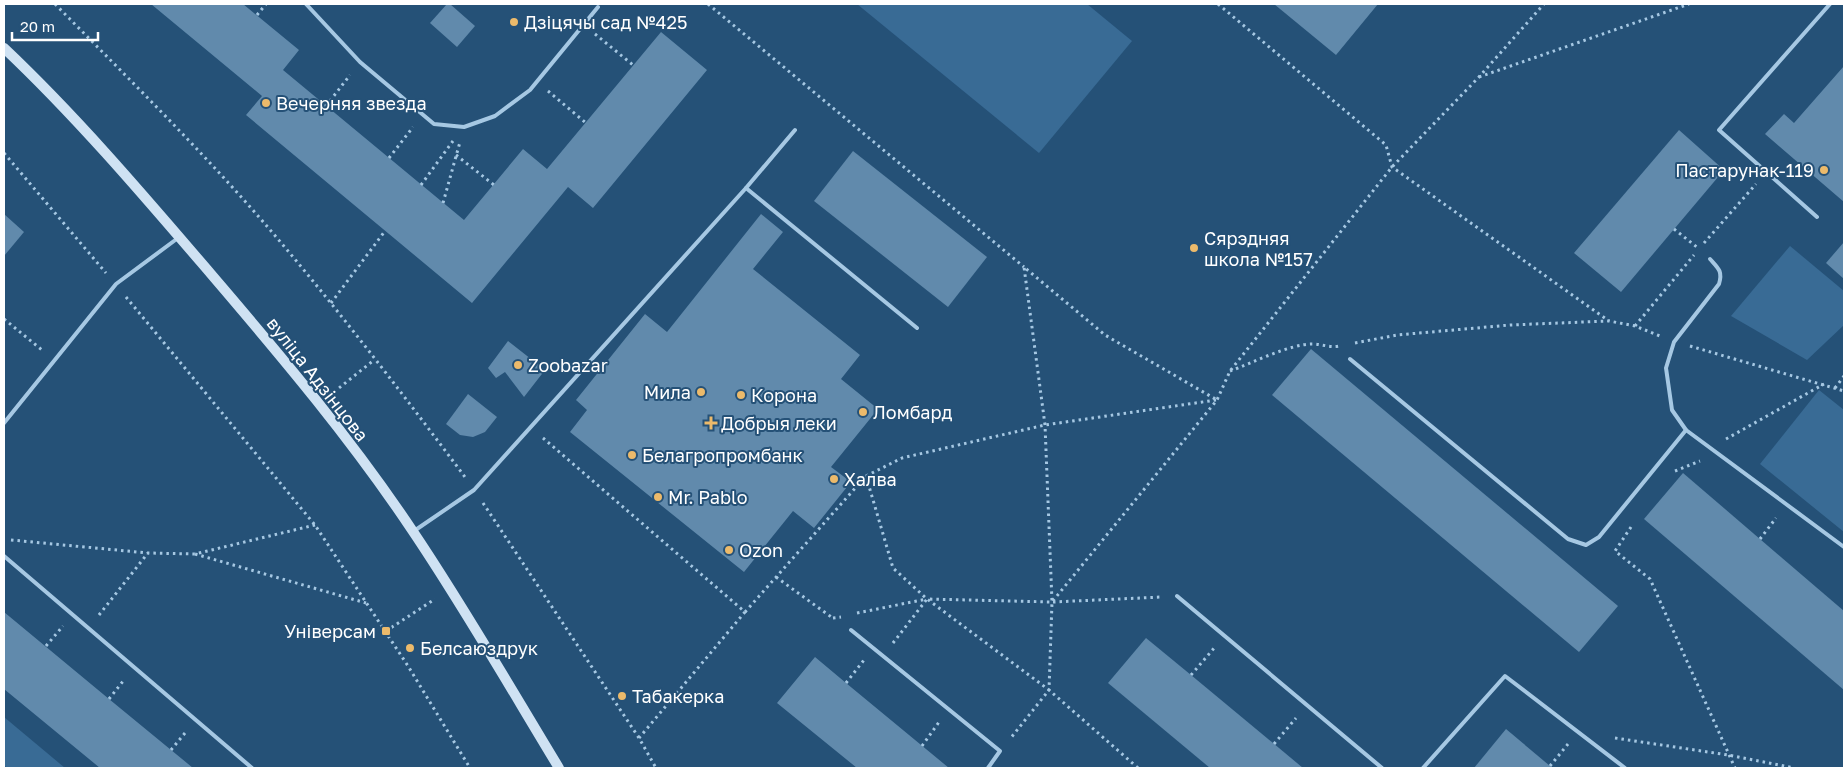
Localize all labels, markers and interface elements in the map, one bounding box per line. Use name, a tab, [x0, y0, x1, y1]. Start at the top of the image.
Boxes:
scale bar	[12, 10, 99, 42]
place label: Дзіцячы сад №425	[524, 11, 687, 33]
marker: Дзіцячы сад №425	[508, 16, 520, 28]
text: 20 m	[20, 17, 55, 35]
place label: Вечерняя звезда	[276, 92, 427, 114]
marker: Вечерняя звезда	[260, 97, 272, 109]
place label: Пастарунак-119	[1675, 159, 1814, 181]
marker: Пастарунак-119	[1818, 164, 1830, 176]
place label: Сярэдняя школа №157	[1204, 227, 1313, 270]
marker: Сярэдняя школа №157	[1188, 242, 1200, 254]
street label: вуліца Адзінцова	[263, 312, 373, 446]
place label: Zoobazar	[528, 354, 608, 376]
marker: Zoobazar	[512, 359, 524, 371]
place label: Мила	[644, 381, 691, 403]
place label: Корона	[751, 384, 817, 406]
marker: Мила	[695, 386, 707, 398]
marker: Корона	[735, 389, 747, 401]
place label: Ломбард	[873, 401, 952, 423]
marker: Ломбард	[857, 406, 869, 418]
place label: Добрыя леки	[721, 412, 837, 434]
marker: Добрыя леки	[705, 417, 717, 429]
place label: Белагропромбанк	[642, 444, 803, 466]
marker: Белагропромбанк	[626, 449, 638, 461]
place label: Халва	[844, 468, 897, 490]
marker: Халва	[828, 473, 840, 485]
place label: Mr. Pablo	[668, 486, 747, 508]
marker: Mr. Pablo	[652, 491, 664, 503]
place label: Ozon	[739, 539, 783, 561]
marker: Ozon	[723, 544, 735, 556]
place label: Універсам	[284, 620, 376, 642]
marker: Універсам	[380, 625, 392, 637]
place label: Белсаюздрук	[420, 637, 538, 659]
marker: Белсаюздрук	[404, 642, 416, 654]
place label: Табакерка	[632, 685, 724, 707]
marker: Табакерка	[616, 690, 628, 702]

